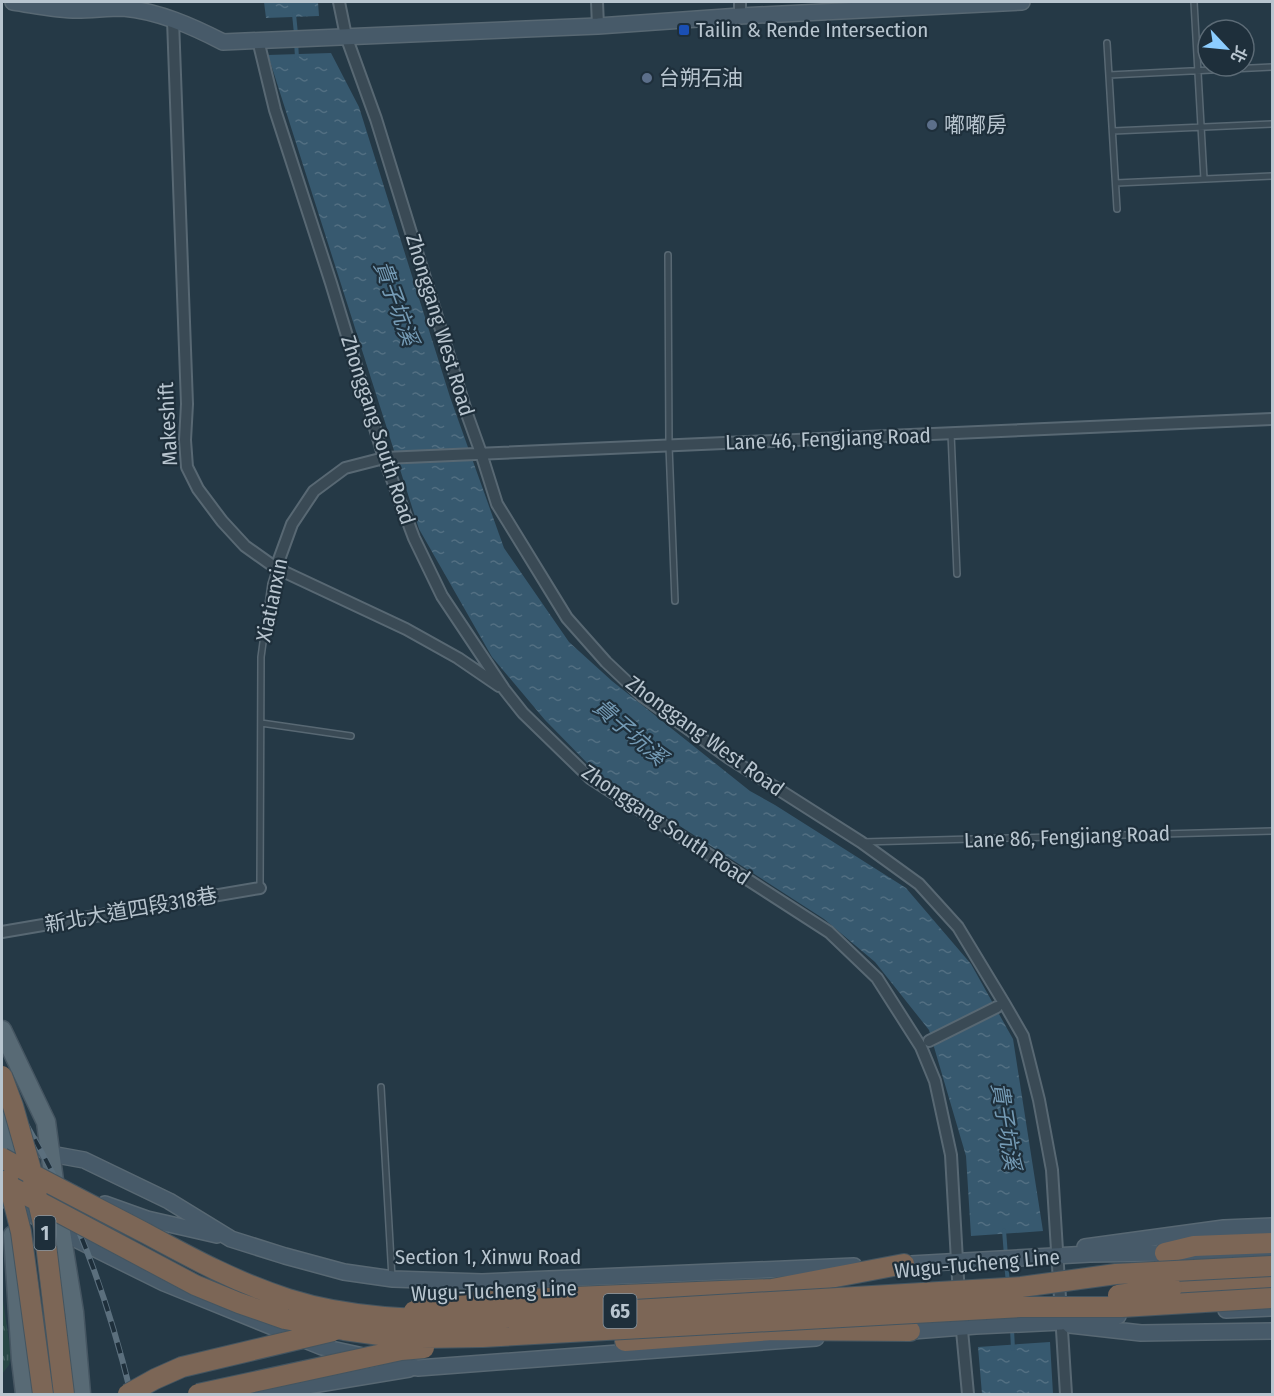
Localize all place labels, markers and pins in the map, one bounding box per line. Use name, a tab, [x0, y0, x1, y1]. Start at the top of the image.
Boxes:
place label: Tailin & Rende Intersection	[696, 17, 928, 43]
marker: Tailin & Rende Intersection	[677, 23, 691, 37]
place label: 台朔石油	[659, 65, 743, 91]
marker: 台朔石油	[640, 71, 654, 85]
place label: 嘟嘟房	[944, 112, 1007, 138]
marker: 嘟嘟房	[925, 118, 939, 132]

